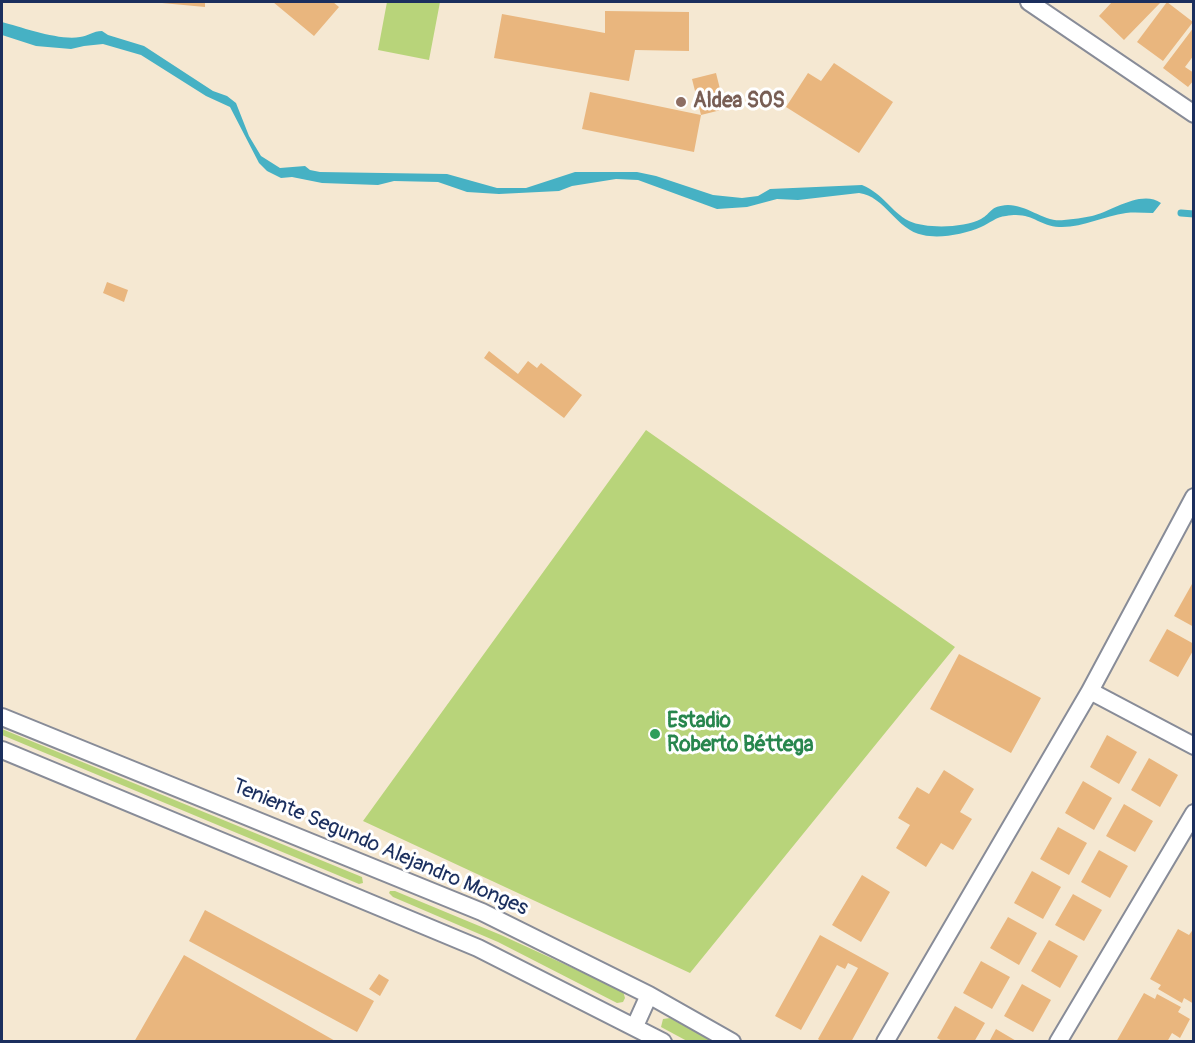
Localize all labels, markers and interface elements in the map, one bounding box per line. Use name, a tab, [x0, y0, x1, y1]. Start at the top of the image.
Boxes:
place label: Aldea SOS	[693, 89, 785, 115]
marker: Aldea SOS	[674, 95, 688, 109]
place label: Estadio Roberto Béttega	[667, 709, 814, 759]
marker: Estadio Roberto Béttega	[648, 727, 662, 741]
street label: Teniente Segundo Alejandro Monges	[228, 774, 532, 922]

